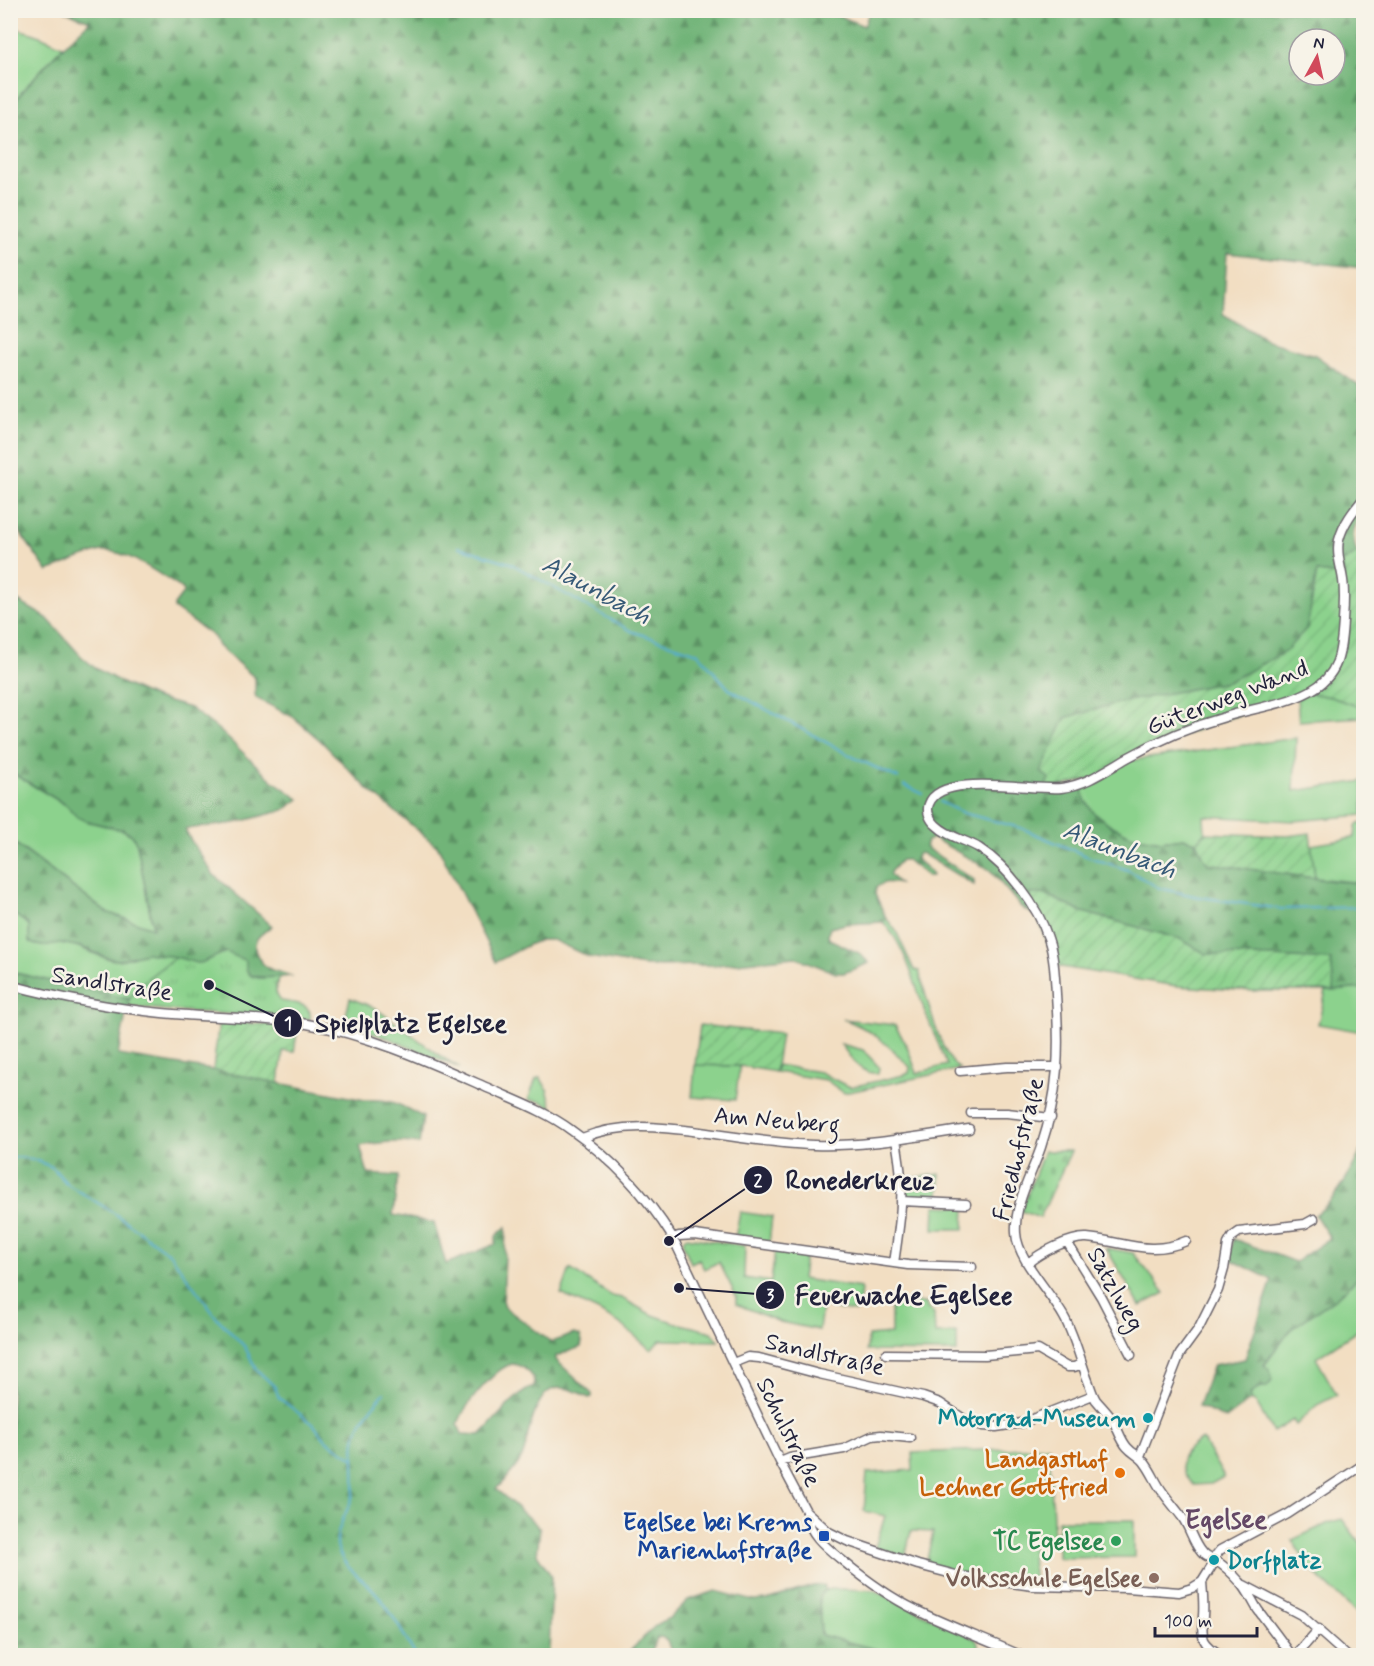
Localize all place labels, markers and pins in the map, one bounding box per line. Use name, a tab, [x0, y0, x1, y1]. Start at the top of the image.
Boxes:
callout: Spielplatz Egelsee	[273, 1001, 518, 1045]
callout: Ronederkreuz	[743, 1158, 947, 1202]
callout: Feuerwache Egelsee	[755, 1273, 1023, 1317]
place label: Motorrad-Museum	[938, 1404, 1136, 1435]
marker: Motorrad-Museum	[1141, 1411, 1155, 1425]
place label: Landgasthof Lechner Gottfried	[919, 1445, 1109, 1504]
marker: Landgasthof Lechner Gottfried	[1113, 1466, 1127, 1480]
place label: Egelsee bei Krems Marienhofstraße	[623, 1508, 812, 1567]
place label: TC Egelsee	[993, 1527, 1104, 1561]
marker: Egelsee bei Krems Marienhofstraße	[817, 1529, 831, 1543]
marker: TC Egelsee	[1109, 1534, 1123, 1548]
place label: Dorfplatz	[1226, 1546, 1322, 1577]
marker: Dorfplatz	[1207, 1553, 1221, 1567]
place label: Volksschule Egelsee	[946, 1564, 1143, 1596]
marker: Volksschule Egelsee	[1147, 1571, 1161, 1585]

